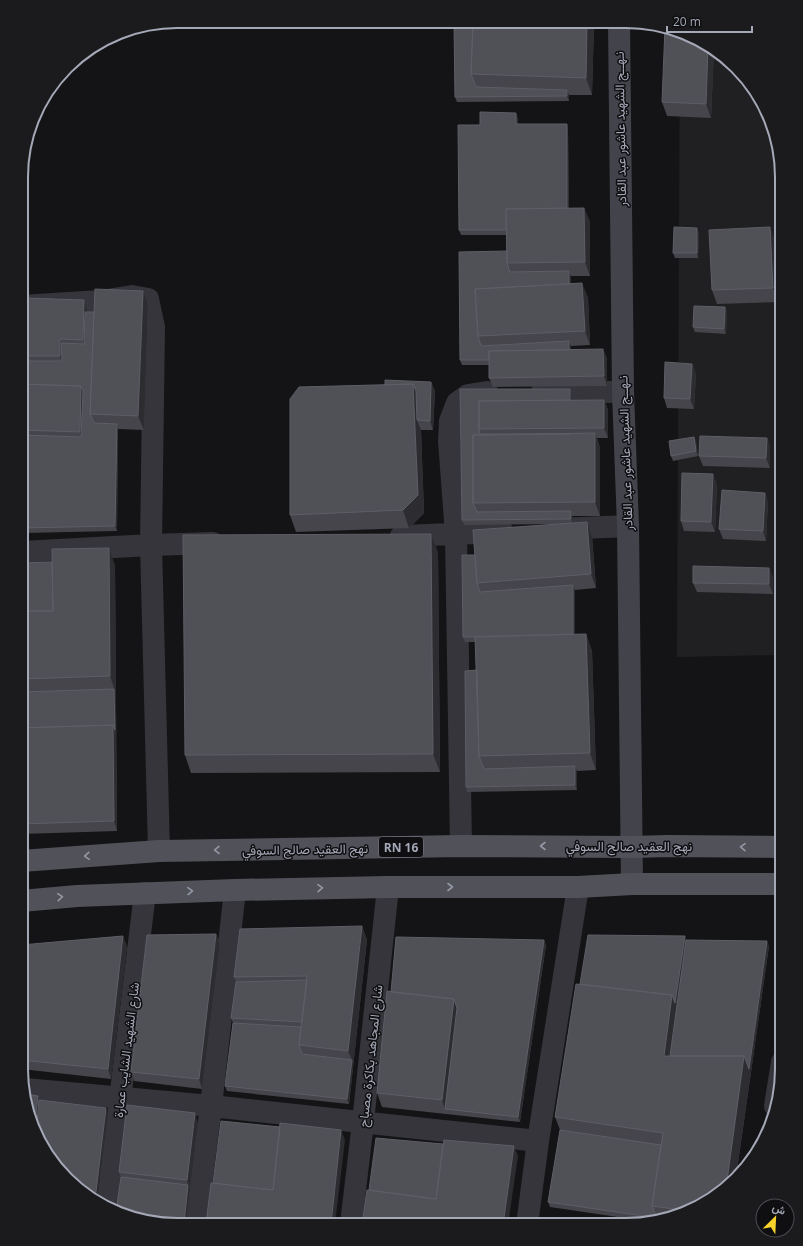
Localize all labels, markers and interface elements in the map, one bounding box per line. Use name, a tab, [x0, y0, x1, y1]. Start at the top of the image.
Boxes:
scale bar	[667, 8, 752, 34]
text: 20 m	[673, 13, 701, 30]
street label: نـهــج الشهيد عاشور عبد القادر	[610, 51, 631, 208]
street label: نـهــج الشهيد عاشور عبد القادر	[613, 375, 638, 532]
road number: RN 16	[379, 837, 423, 857]
street label: نهج العقيد صالح السوفي	[566, 837, 692, 857]
street label: نهج العقيد صالح السوفي	[242, 839, 369, 861]
one-way arrow	[540, 842, 546, 850]
one-way arrow	[740, 842, 746, 851]
one-way arrow	[214, 846, 220, 854]
one-way arrow	[84, 852, 90, 861]
one-way arrow	[447, 883, 453, 891]
one-way arrow	[317, 884, 323, 893]
one-way arrow	[187, 887, 193, 896]
one-way arrow	[57, 893, 63, 902]
street label: شارع الشهيد الشايب عمارة	[109, 981, 144, 1119]
street label: شارع المجاهد بكاكرة مصباح	[354, 984, 387, 1128]
north arrow	[755, 1198, 795, 1238]
text: ش	[770, 1199, 788, 1218]

